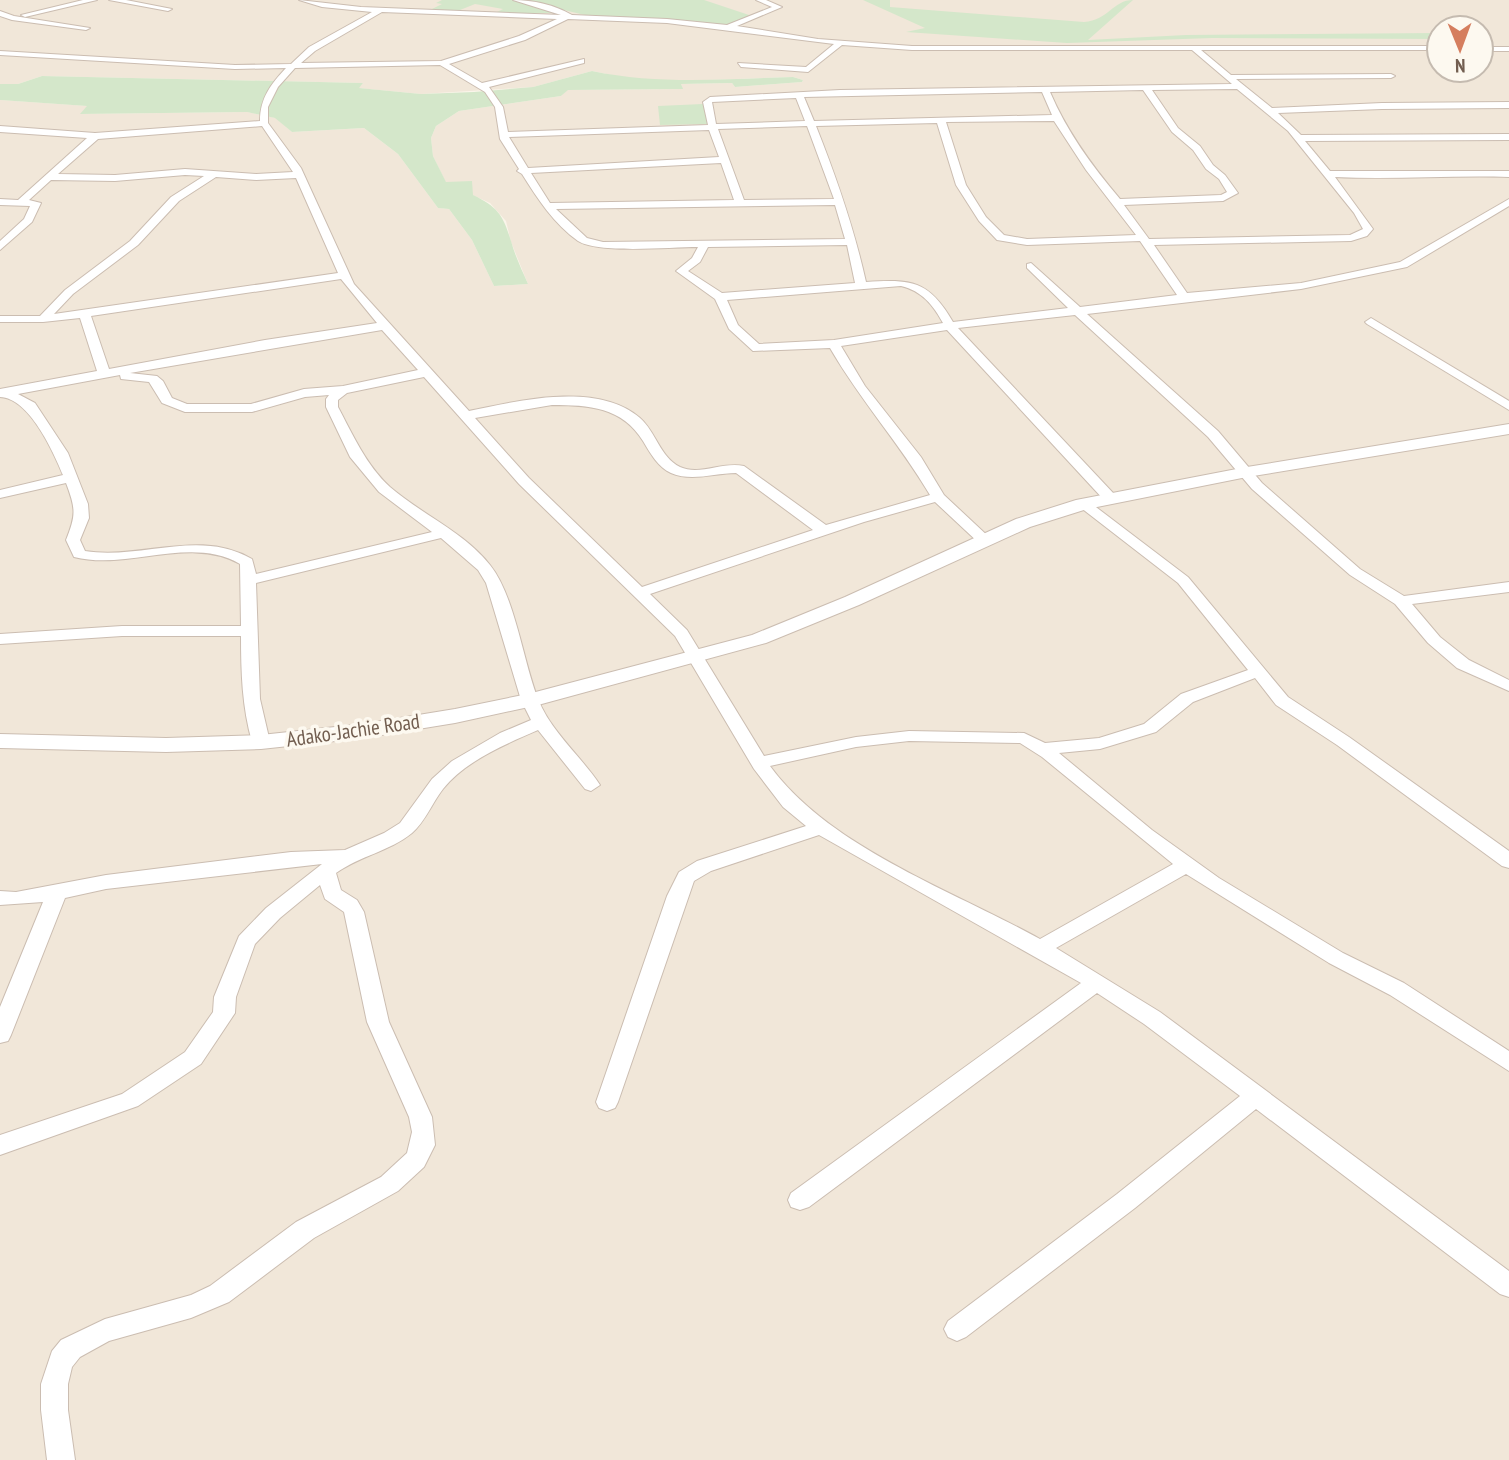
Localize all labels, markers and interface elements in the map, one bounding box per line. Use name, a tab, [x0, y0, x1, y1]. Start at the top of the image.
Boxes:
north arrow	[1425, 14, 1495, 84]
text: N	[1455, 54, 1466, 78]
street label: Adako-Jachie Road	[285, 707, 421, 753]

